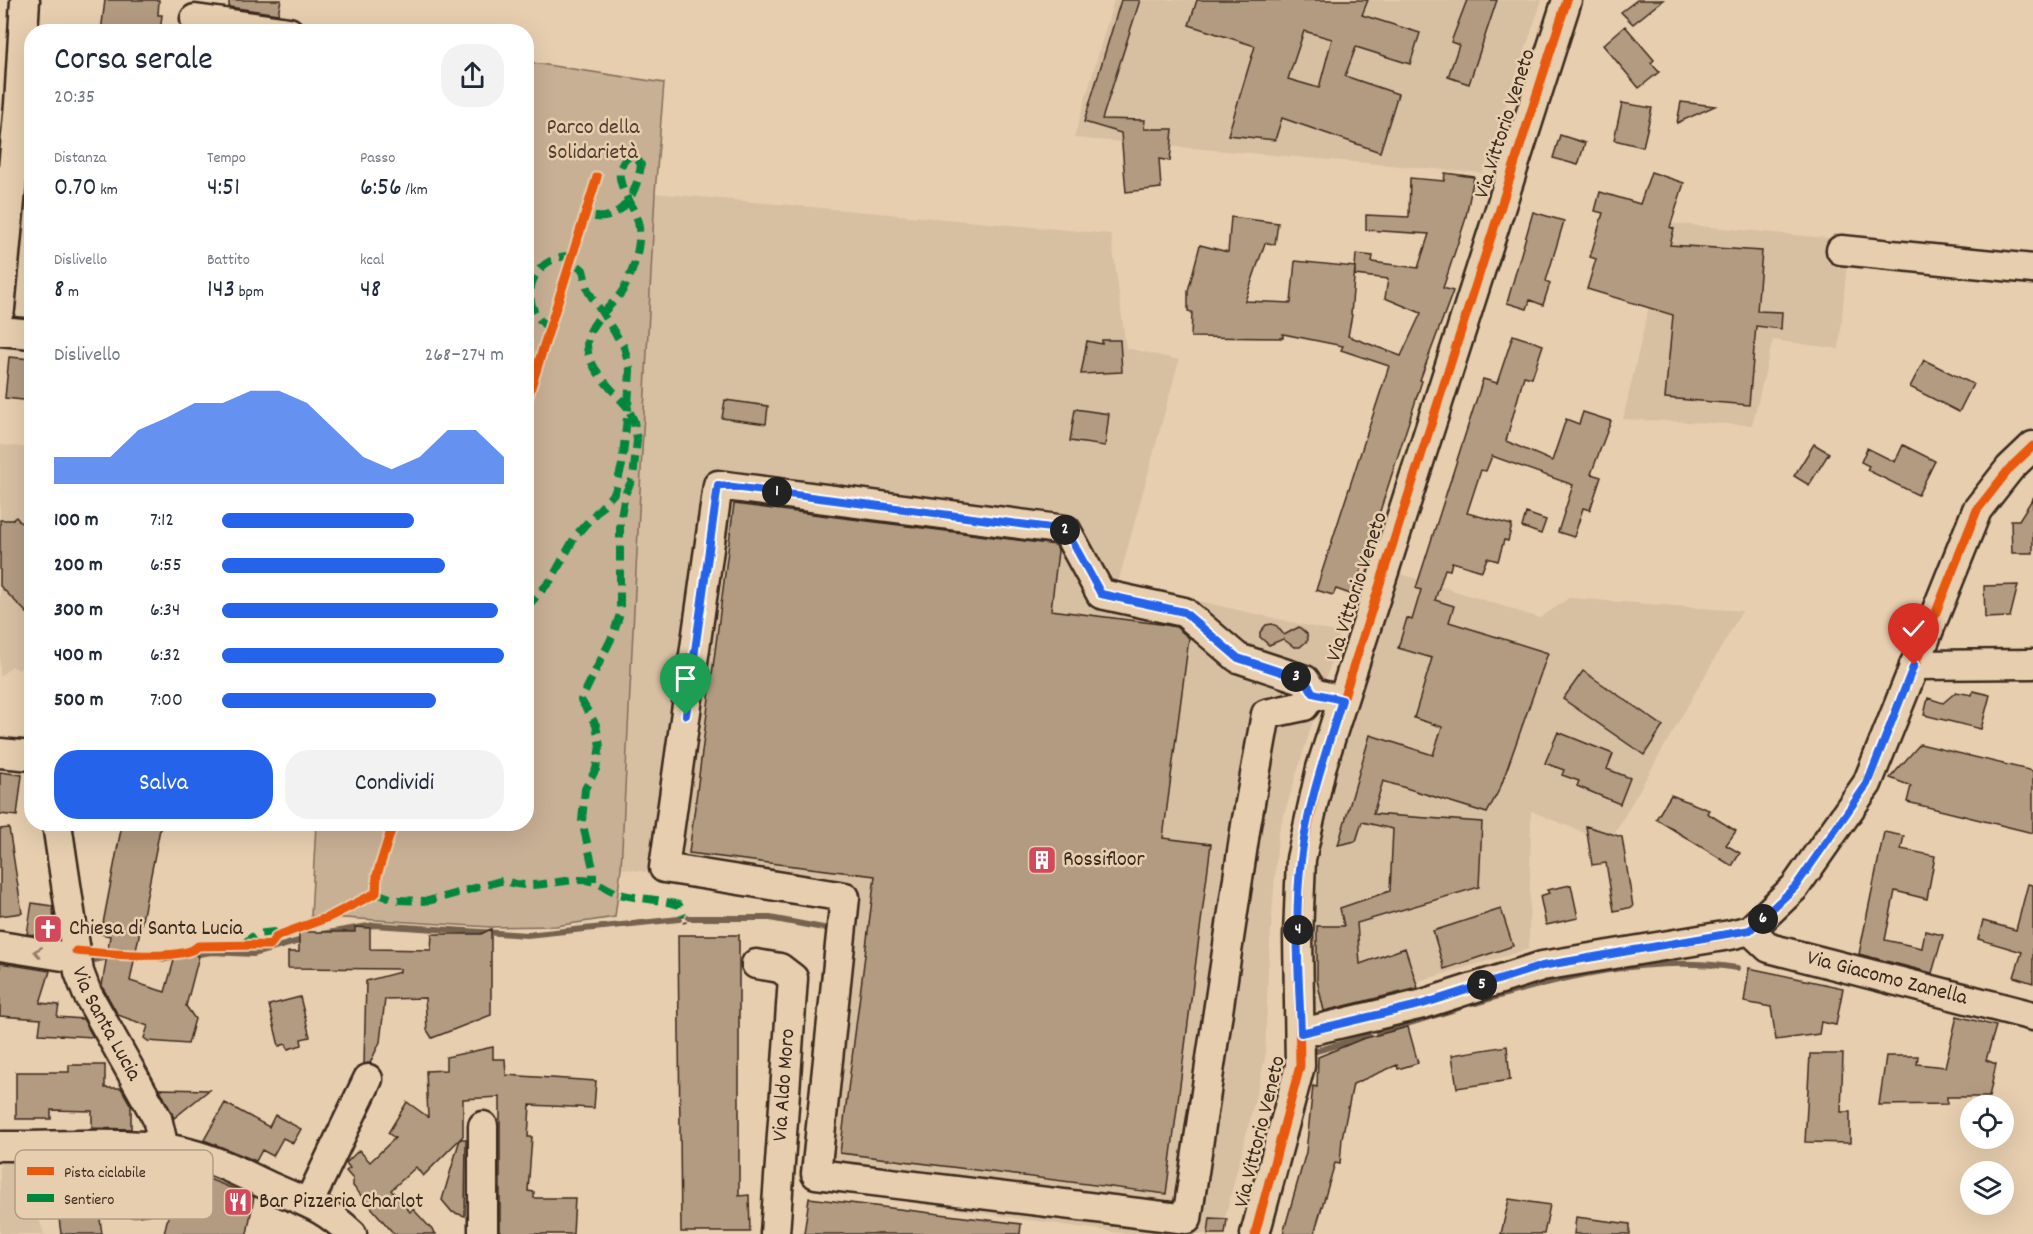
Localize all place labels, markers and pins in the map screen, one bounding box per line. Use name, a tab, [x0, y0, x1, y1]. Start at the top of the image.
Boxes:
pin: 1	[762, 477, 792, 507]
pin: 2	[1050, 515, 1080, 545]
pin	[1888, 603, 1939, 665]
pin	[660, 653, 711, 715]
pin: 3	[1281, 662, 1311, 692]
building icon: Rossifloor	[1026, 844, 1058, 876]
place label: Rossifloor	[1063, 845, 1146, 876]
pin: 6	[1748, 904, 1778, 934]
church icon: Chiesa di Santa Lucia	[32, 913, 64, 945]
place label: Chiesa di Santa Lucia	[69, 914, 244, 945]
pin: 4	[1283, 915, 1313, 945]
pin: 5	[1467, 970, 1497, 1000]
restaurant icon: Bar Pizzeria Charlot	[222, 1186, 254, 1218]
place label: Bar Pizzeria Charlot	[259, 1187, 423, 1218]

